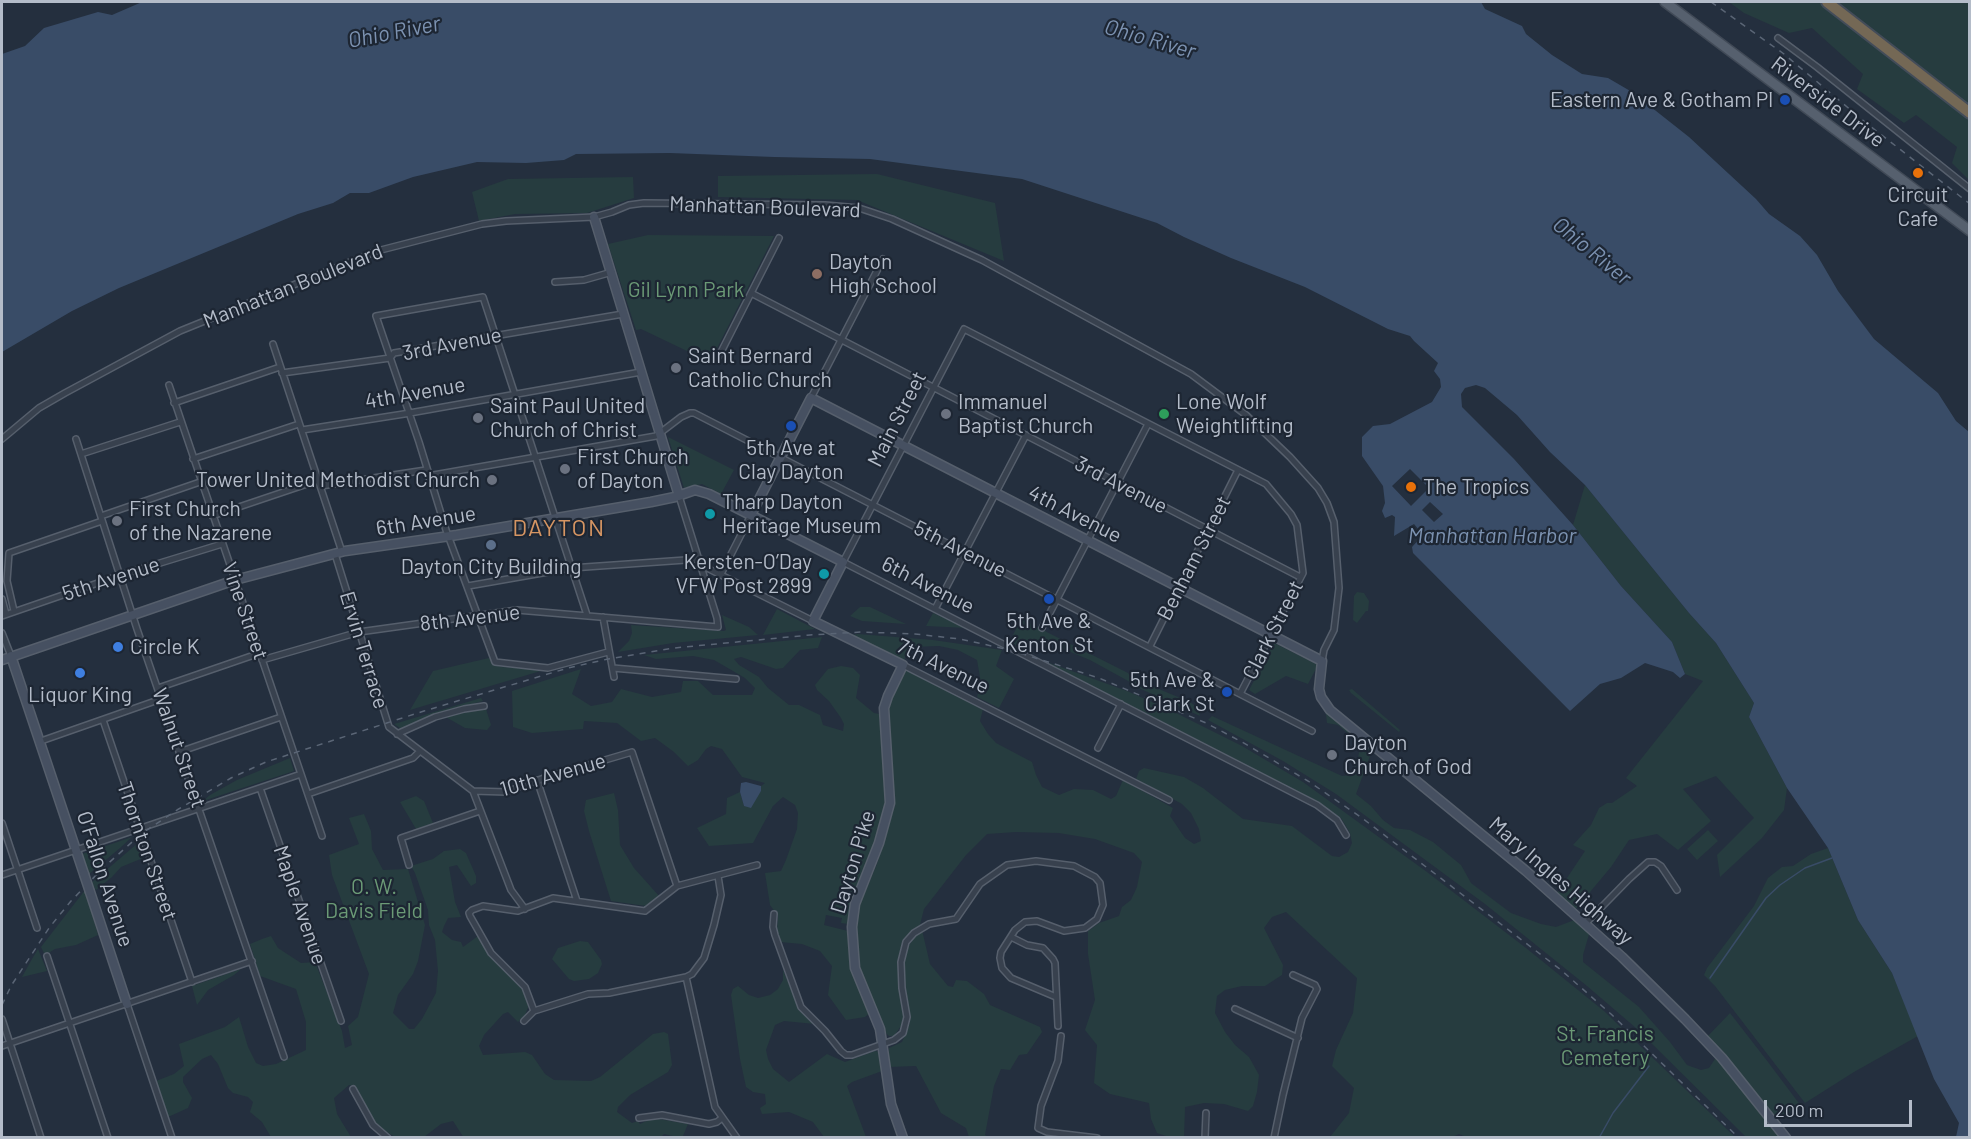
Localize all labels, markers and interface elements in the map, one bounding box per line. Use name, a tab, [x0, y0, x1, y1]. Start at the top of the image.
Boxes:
water label: Ohio River	[346, 10, 442, 54]
water label: Ohio River	[1101, 13, 1199, 65]
street label: Riverside Drive	[1766, 51, 1890, 153]
place label: Eastern Ave & Gotham Pl	[1550, 87, 1773, 113]
marker: Eastern Ave & Gotham Pl	[1778, 93, 1792, 107]
marker: Circuit Cafe	[1911, 166, 1925, 180]
place label: Circuit Cafe	[1888, 182, 1948, 232]
street label: Manhattan Boulevard	[669, 191, 861, 223]
water label: Ohio River	[1547, 211, 1637, 291]
street label: Manhattan Boulevard	[199, 238, 387, 334]
place label: Dayton High School	[829, 249, 937, 299]
marker: Dayton High School	[810, 267, 824, 281]
park label: Gil Lynn Park	[628, 277, 744, 303]
street label: 3rd Avenue	[400, 322, 504, 366]
place label: Saint Bernard Catholic Church	[688, 343, 832, 393]
marker: Saint Bernard Catholic Church	[669, 361, 683, 375]
street label: Main Street	[862, 367, 932, 471]
street label: 4th Avenue	[363, 372, 467, 414]
place label: Immanuel Baptist Church	[958, 389, 1093, 439]
place label: Lone Wolf Weightlifting	[1176, 389, 1293, 439]
place label: Saint Paul United Church of Christ	[490, 393, 645, 443]
marker: Immanuel Baptist Church	[939, 407, 953, 421]
marker: Lone Wolf Weightlifting	[1157, 407, 1171, 421]
marker: Saint Paul United Church of Christ	[471, 411, 485, 425]
marker: 5th Ave at Clay Dayton	[784, 419, 798, 433]
place label: 5th Ave at Clay Dayton	[738, 435, 844, 485]
place label: First Church of Dayton	[577, 444, 689, 494]
street label: 3rd Avenue	[1070, 451, 1172, 519]
marker: First Church of Dayton	[558, 462, 572, 476]
place label: Tower United Methodist Church	[196, 467, 480, 493]
marker: Tower United Methodist Church	[485, 473, 499, 487]
place label: The Tropics	[1423, 474, 1529, 500]
street label: 4th Avenue	[1024, 480, 1126, 548]
marker: The Tropics	[1404, 480, 1418, 494]
place label: Tharp Dayton Heritage Museum	[722, 489, 881, 539]
street label: Benham Street	[1152, 491, 1236, 625]
place label: First Church of the Nazarene	[129, 496, 272, 546]
street label: 6th Avenue	[374, 501, 478, 541]
marker: Tharp Dayton Heritage Museum	[703, 507, 717, 521]
marker: First Church of the Nazarene	[110, 514, 124, 528]
district label: DAYTON	[512, 514, 606, 542]
street label: 5th Avenue	[909, 515, 1011, 583]
water label: Manhattan Harbor	[1408, 523, 1576, 549]
marker: Dayton City Building	[484, 538, 498, 552]
place label: Kersten-O’Day VFW Post 2899	[676, 549, 812, 599]
street label: 5th Avenue	[59, 551, 163, 607]
street label: 6th Avenue	[877, 551, 979, 619]
place label: Dayton City Building	[401, 554, 581, 580]
street label: Vine Street	[217, 559, 273, 663]
marker: Kersten-O’Day VFW Post 2899	[817, 567, 831, 581]
street label: Clark Street	[1237, 576, 1309, 684]
street label: Ervin Terrace	[334, 588, 394, 712]
marker: 5th Ave & Kenton St	[1042, 592, 1056, 606]
street label: 8th Avenue	[418, 599, 522, 637]
place label: 5th Ave & Kenton St	[1004, 608, 1094, 658]
street label: 7th Avenue	[893, 633, 993, 699]
place label: Circle K	[130, 634, 200, 660]
marker: Circle K	[111, 640, 125, 654]
marker: Liquor King	[73, 666, 87, 680]
place label: 5th Ave & Clark St	[1130, 667, 1215, 717]
place label: Liquor King	[28, 682, 132, 708]
street label: Walnut Street	[147, 685, 211, 811]
marker: 5th Ave & Clark St	[1220, 685, 1234, 699]
place label: Dayton Church of God	[1344, 730, 1472, 780]
street label: 10th Avenue	[497, 748, 609, 802]
marker: Dayton Church of God	[1325, 748, 1339, 762]
street label: Thornton Street	[111, 778, 183, 924]
street label: Dayton Pike	[825, 807, 881, 917]
street label: O’Fallon Avenue	[71, 808, 139, 950]
street label: Mary Ingles Highway	[1484, 812, 1638, 950]
street label: Maple Avenue	[268, 842, 332, 968]
park label: O. W. Davis Field	[325, 874, 423, 924]
park label: St. Francis Cemetery	[1556, 1021, 1654, 1071]
scale bar	[1767, 1088, 1916, 1126]
text: 200 m	[1775, 1099, 1823, 1121]

